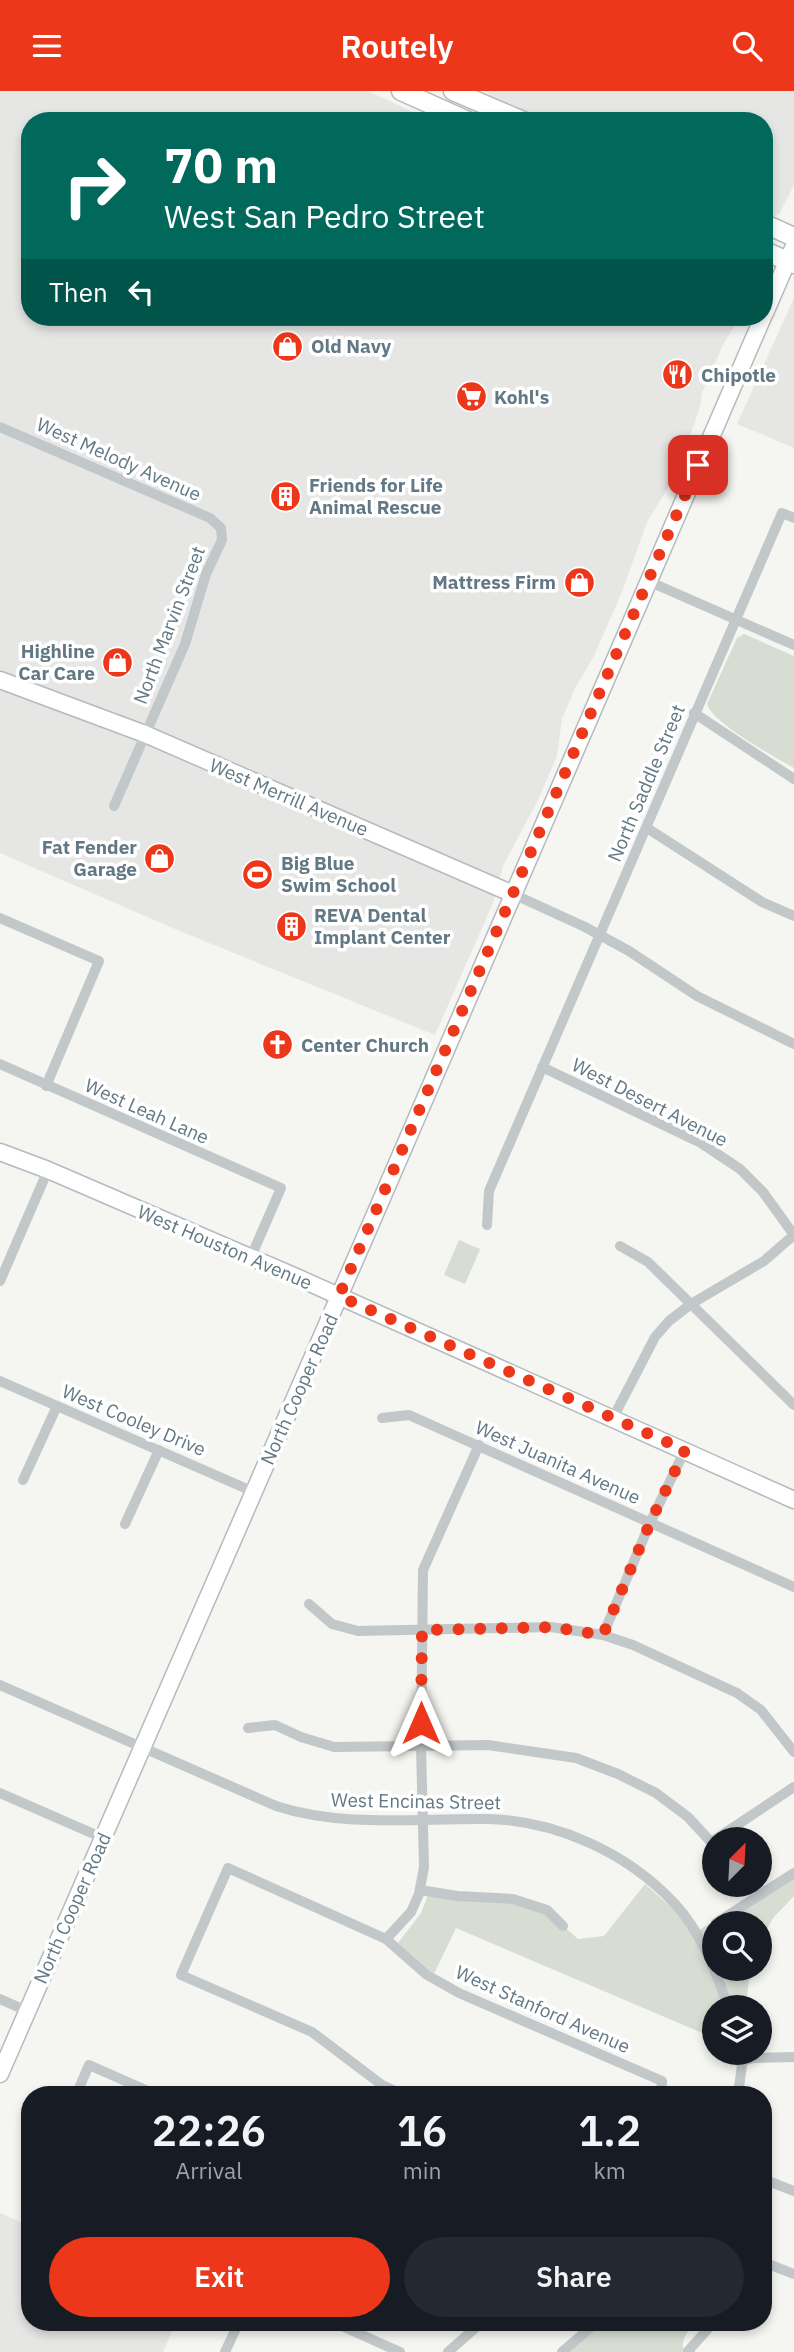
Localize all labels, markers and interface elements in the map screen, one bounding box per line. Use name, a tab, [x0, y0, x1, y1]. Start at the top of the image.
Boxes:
text: Routely	[340, 25, 454, 67]
icon: menu	[28, 27, 66, 65]
icon: search	[728, 27, 766, 65]
text: 70 m	[164, 133, 278, 196]
icon: right	[49, 140, 140, 231]
text: West San Pedro Street	[164, 195, 485, 237]
icon: left	[122, 273, 160, 311]
text: Then	[49, 275, 108, 309]
shop icon: Old Navy	[271, 329, 305, 363]
place label: Old Navy	[311, 334, 392, 358]
restaurant icon: Chipotle	[661, 358, 695, 392]
place label: Chipotle	[701, 363, 776, 387]
supermarket icon: Kohl's	[454, 380, 488, 414]
place label: Kohl's	[494, 385, 549, 409]
street label: West Melody Avenue	[33, 412, 205, 506]
pin	[668, 435, 728, 495]
icon: arrive	[679, 446, 717, 484]
place label: Friends for Life Animal Rescue	[309, 473, 443, 519]
building icon: Friends for Life Animal Rescue	[269, 479, 303, 513]
street label: North Marvin Street	[128, 543, 210, 707]
shop icon: Mattress Firm	[562, 565, 596, 599]
place label: Mattress Firm	[432, 570, 556, 594]
place label: Highline Car Care	[18, 639, 95, 685]
shop icon: Highline Car Care	[101, 645, 135, 679]
street label: North Saddle Street	[602, 701, 690, 865]
street label: West Merrill Avenue	[206, 753, 372, 841]
place label: Fat Fender Garage	[42, 835, 137, 881]
shop icon: Fat Fender Garage	[143, 841, 177, 875]
place label: Big Blue Swim School	[281, 851, 396, 897]
sports icon: Big Blue Swim School	[241, 857, 275, 891]
place label: REVA Dental Implant Center	[314, 903, 451, 949]
building icon: REVA Dental Implant Center	[274, 909, 308, 943]
church icon: Center Church	[261, 1028, 295, 1062]
place label: Center Church	[301, 1033, 429, 1057]
street label: West Desert Avenue	[568, 1052, 732, 1152]
street label: West Leah Lane	[81, 1073, 213, 1149]
street label: West Houston Avenue	[134, 1199, 316, 1295]
street label: North Cooper Road	[255, 1310, 343, 1468]
street label: West Cooley Drive	[58, 1379, 210, 1461]
street label: West Juanita Avenue	[472, 1415, 644, 1509]
position arrow	[384, 1686, 458, 1760]
street label: West Encinas Street	[331, 1788, 501, 1814]
north arrow	[702, 1827, 772, 1897]
map controls	[702, 1827, 772, 2065]
street label: North Cooper Road	[28, 1829, 116, 1987]
button: search	[702, 1911, 772, 1981]
street label: West Stanford Avenue	[452, 1960, 634, 2058]
button: layers	[702, 1995, 772, 2065]
text: 22:26	[152, 2103, 266, 2158]
text: 16	[397, 2103, 447, 2158]
text: 1.2	[578, 2103, 641, 2158]
text: Arrival	[175, 2155, 242, 2185]
text: min	[403, 2155, 442, 2185]
text: km	[594, 2155, 626, 2185]
button: Exit	[49, 2237, 390, 2317]
button: Share	[404, 2237, 744, 2317]

